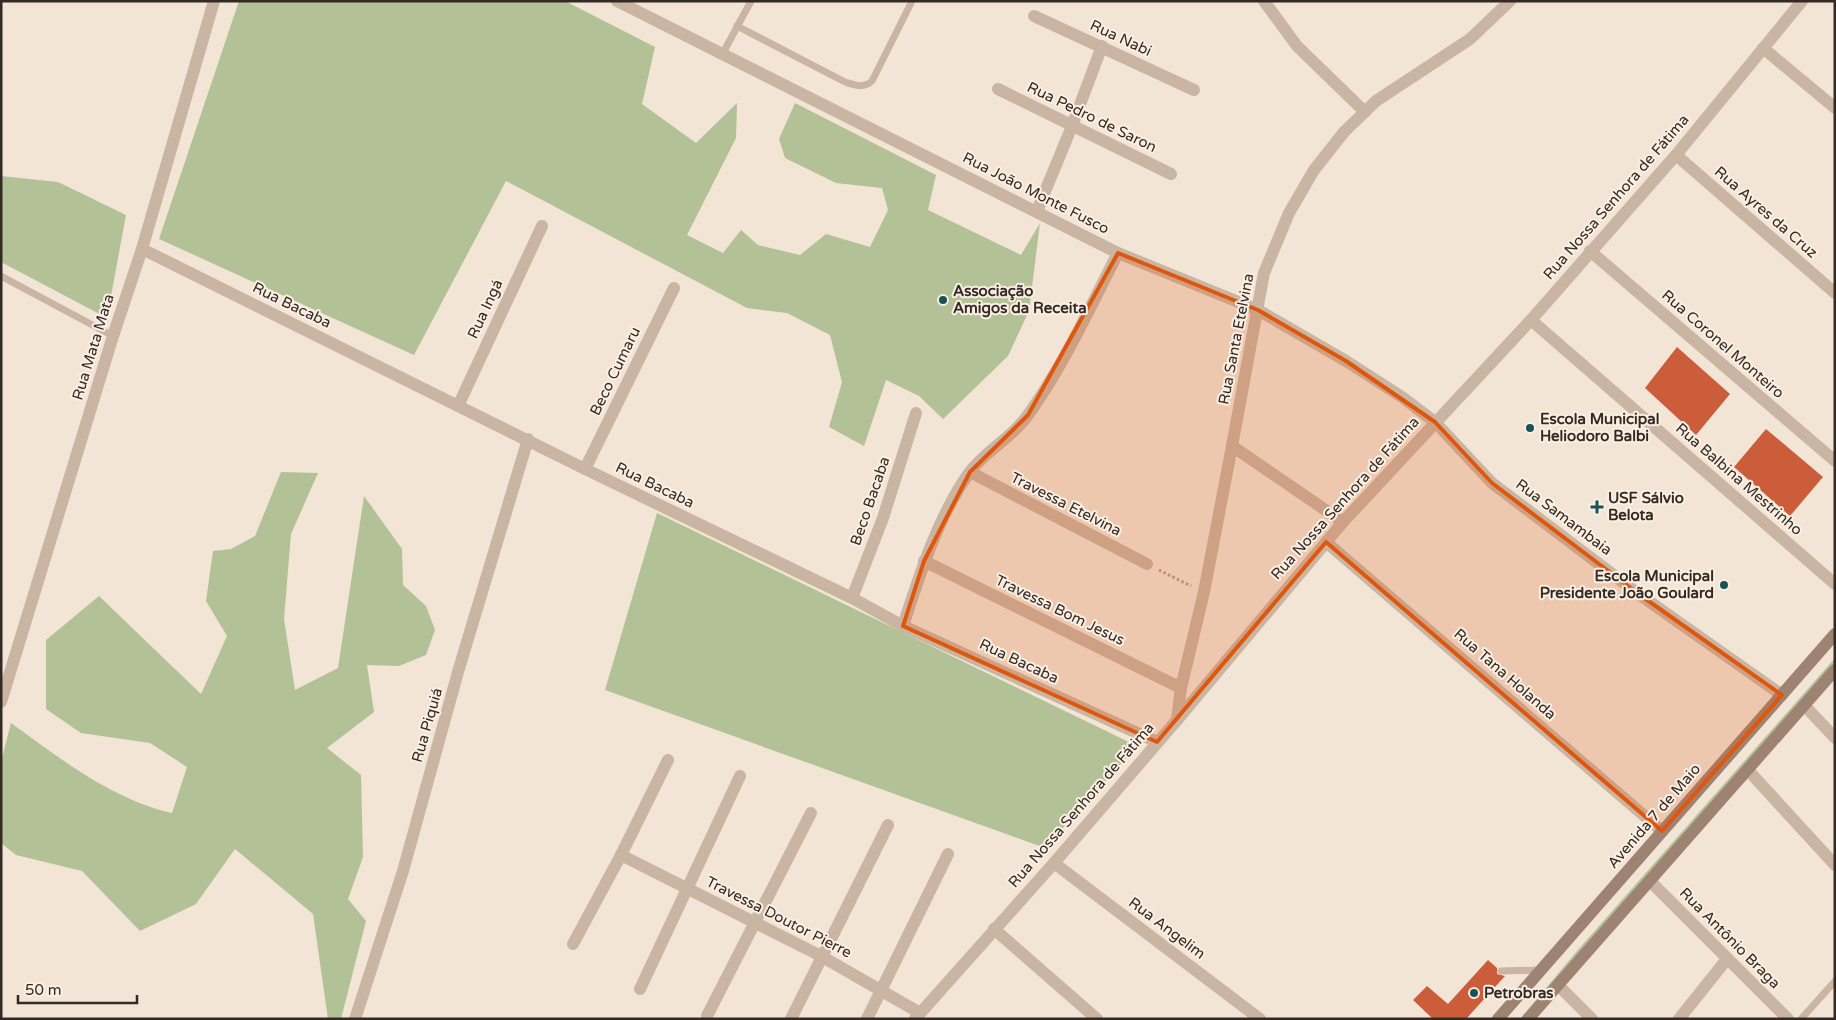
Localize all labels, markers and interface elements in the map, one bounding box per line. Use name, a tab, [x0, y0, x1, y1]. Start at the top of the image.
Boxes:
street label: Rua Nabi	[1087, 16, 1155, 60]
street label: Rua Pedro de Saron	[1024, 78, 1160, 156]
street label: Rua Nossa Senhora de Fátima	[1539, 111, 1693, 283]
street label: Rua João Monte Fusco	[960, 148, 1112, 238]
street label: Rua Ayres da Cruz	[1711, 162, 1821, 262]
street label: Rua Santa Etelvina	[1214, 272, 1258, 406]
street label: Rua Ingá	[463, 277, 507, 341]
street label: Rua Bacaba	[250, 278, 334, 332]
place label: Associação Amigos da Receita	[953, 282, 1087, 318]
street label: Rua Coronel Monteiro	[1658, 286, 1788, 402]
street label: Rua Mata Mata	[68, 292, 118, 402]
marker: Associação Amigos da Receita	[937, 294, 949, 306]
street label: Beco Cumaru	[586, 324, 644, 418]
place label: Escola Municipal Heliodoro Balbi	[1540, 410, 1659, 445]
street label: Rua Nossa Senhora de Fátima	[1267, 413, 1423, 583]
street label: Rua Balbina Mestrinho	[1672, 419, 1806, 539]
marker: Escola Municipal Heliodoro Balbi	[1524, 422, 1536, 434]
street label: Beco Bacaba	[846, 454, 894, 548]
street label: Rua Bacaba	[613, 458, 697, 512]
street label: Travessa Etelvina	[1008, 468, 1124, 540]
street label: Rua Samambaia	[1512, 475, 1616, 559]
place label: USF Sálvio Belota	[1608, 489, 1684, 524]
marker: USF Sálvio Belota	[1590, 500, 1604, 514]
place label: Escola Municipal Presidente João Goulard	[1540, 567, 1714, 602]
street label: Travessa Bom Jesus	[992, 571, 1128, 649]
marker: Escola Municipal Presidente João Goulard	[1718, 579, 1730, 591]
street label: Rua Tana Holanda	[1450, 625, 1560, 723]
street label: Rua Bacaba	[977, 635, 1061, 687]
street label: Rua Piquiá	[408, 686, 446, 764]
street label: Rua Nossa Senhora de Fátima	[1004, 719, 1158, 891]
street label: Avenida 7 de Maio	[1604, 760, 1704, 872]
street label: Travessa Doutor Pierre	[703, 872, 855, 962]
street label: Rua Antônio Braga	[1676, 884, 1784, 992]
street label: Rua Angelim	[1125, 893, 1209, 963]
scale bar	[18, 972, 136, 1004]
text: 50 m	[25, 981, 62, 999]
place label: Petrobras	[1484, 984, 1554, 1002]
marker: Petrobras	[1468, 987, 1480, 999]

